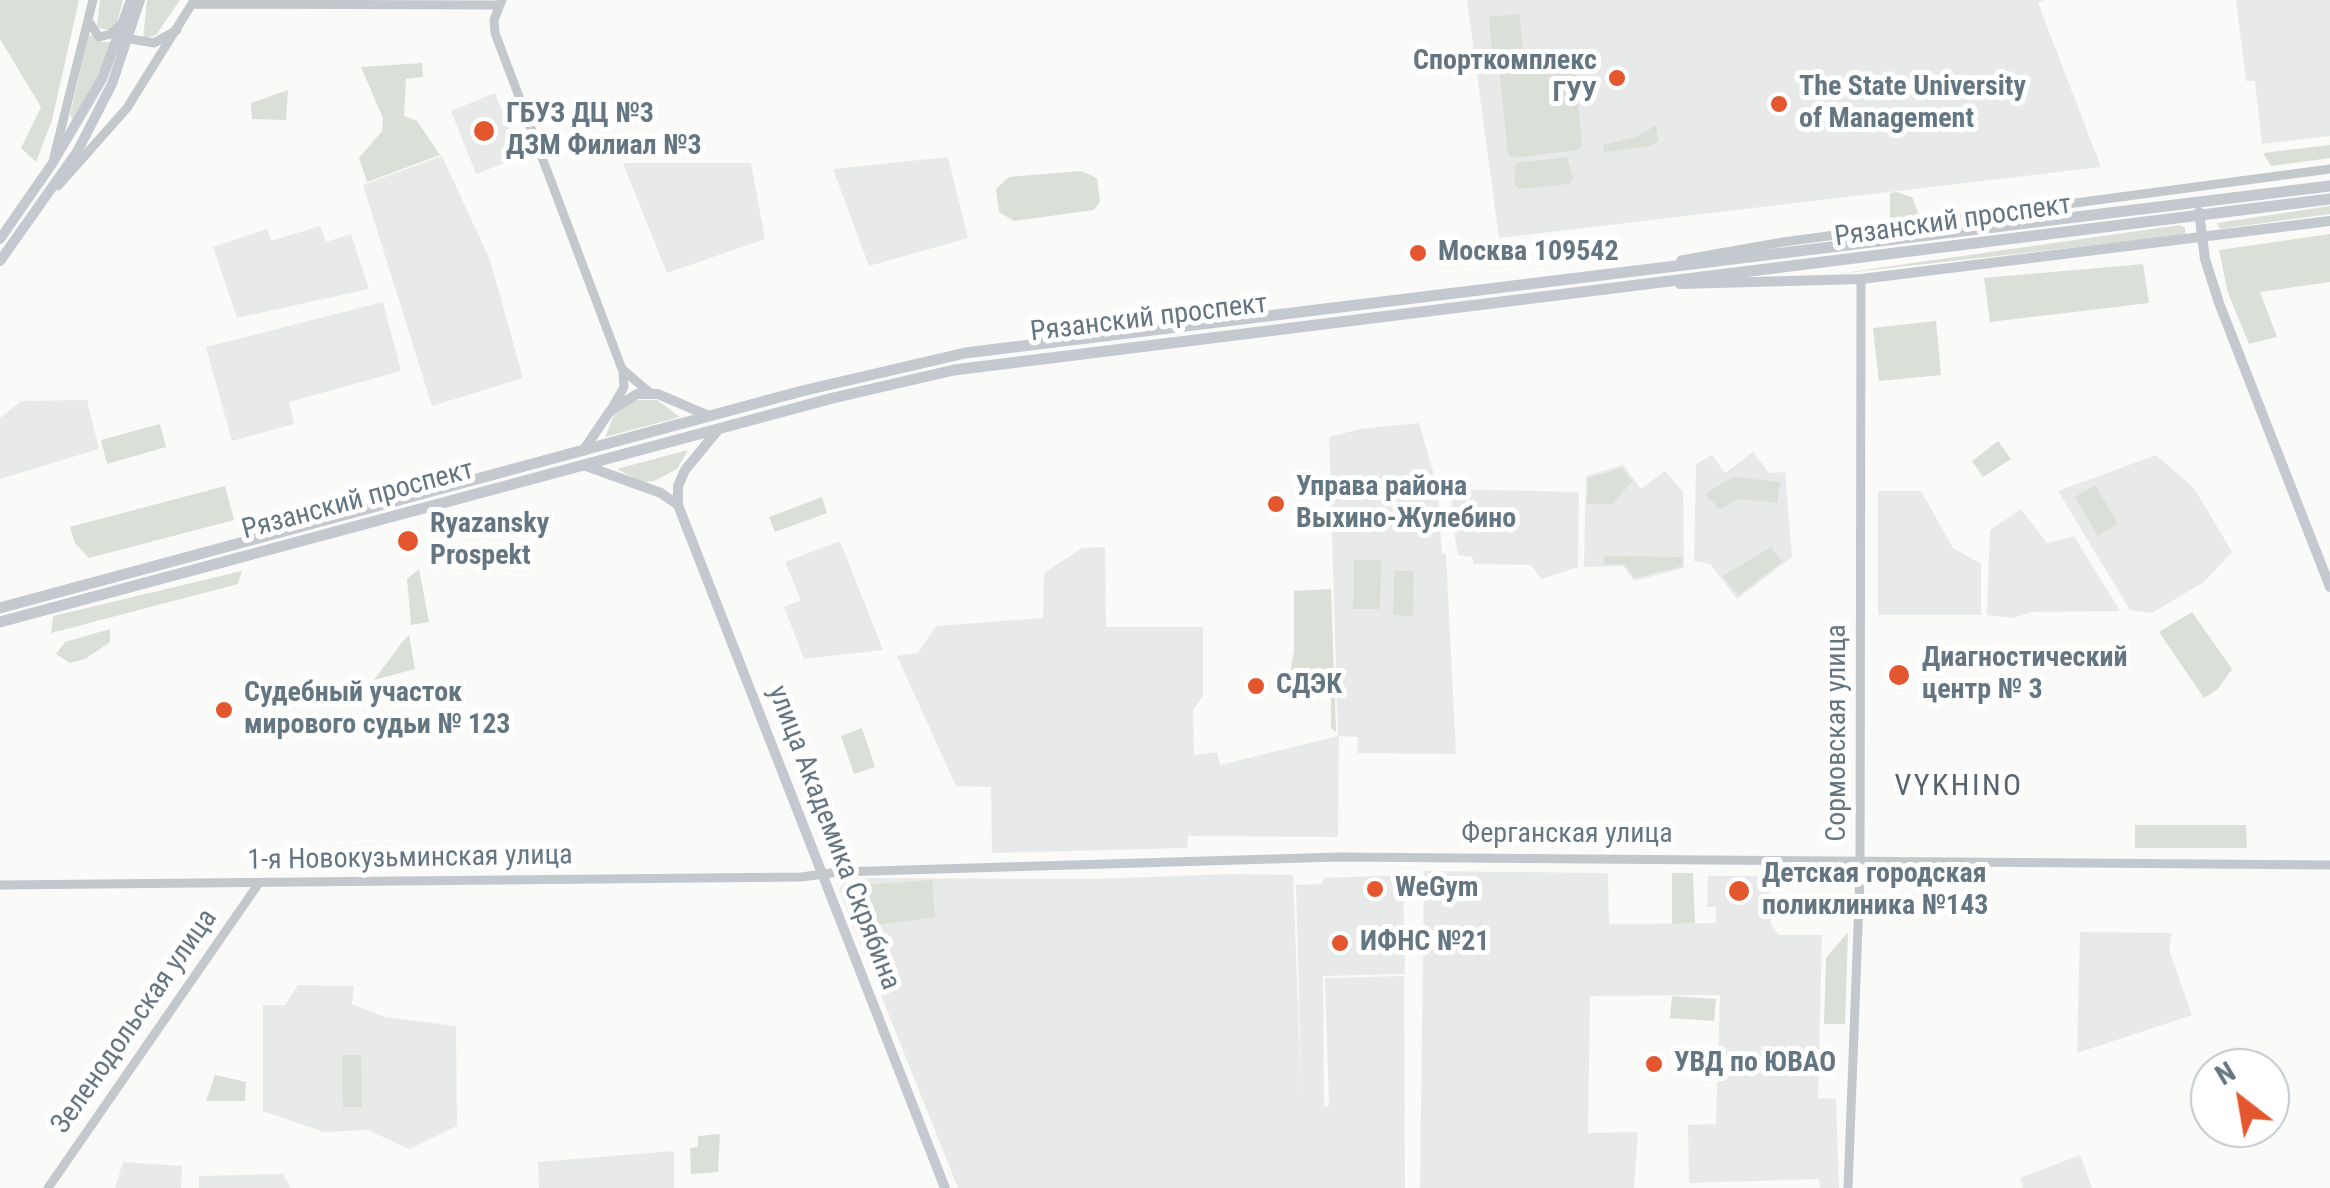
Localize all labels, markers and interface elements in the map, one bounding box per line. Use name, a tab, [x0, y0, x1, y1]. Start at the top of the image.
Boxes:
place label: Спорткомплекс ГУУ	[1413, 45, 1597, 111]
marker: Спорткомплекс ГУУ	[1606, 67, 1628, 89]
place label: The State University of Management	[1799, 71, 2026, 137]
marker: The State University of Management	[1768, 93, 1790, 115]
place label: ГБУЗ ДЦ №3 ДЗМ Филиал №3	[506, 98, 702, 164]
marker: ГБУЗ ДЦ №3 ДЗМ Филиал №3	[471, 118, 497, 144]
street label: Рязанский проспект	[1833, 189, 2073, 255]
place label: Москва 109542	[1438, 236, 1619, 270]
marker: Москва 109542	[1407, 242, 1429, 264]
street label: Рязанский проспект	[1029, 288, 1269, 350]
street label: Рязанский проспект	[239, 454, 477, 548]
place label: Управа района Выхино-Жулебино	[1296, 471, 1516, 537]
marker: Управа района Выхино-Жулебино	[1265, 493, 1287, 515]
place label: Ryazansky Prospekt	[430, 508, 549, 574]
marker: Ryazansky Prospekt	[395, 528, 421, 554]
street label: Сормовская улица	[1821, 624, 1855, 842]
place label: Диагностический центр № 3	[1922, 642, 2128, 708]
marker: Диагностический центр № 3	[1886, 662, 1912, 688]
place label: СДЭК	[1276, 669, 1342, 703]
marker: СДЭК	[1245, 675, 1267, 697]
place label: Судебный участок мирового судьи № 123	[244, 677, 510, 743]
street label: улица Академика Скрябина	[759, 681, 907, 995]
marker: Судебный участок мирового судьи № 123	[213, 699, 235, 721]
district label: VYKHINO	[1894, 769, 2024, 805]
street label: Ферганская улица	[1461, 818, 1673, 852]
street label: 1-я Новокузьминская улица	[247, 839, 573, 879]
place label: Детская городская поликлиника №143	[1762, 858, 1988, 924]
place label: WeGym	[1395, 872, 1479, 906]
marker: WeGym	[1364, 878, 1386, 900]
marker: Детская городская поликлиника №143	[1726, 878, 1752, 904]
street label: Зеленодольская улица	[45, 903, 225, 1141]
place label: ИФНС №21	[1360, 926, 1490, 960]
marker: ИФНС №21	[1329, 932, 1351, 954]
place label: УВД по ЮВАО	[1674, 1047, 1836, 1081]
north arrow	[2190, 1048, 2290, 1148]
marker: УВД по ЮВАО	[1643, 1053, 1665, 1075]
text: N	[2209, 1055, 2241, 1092]

